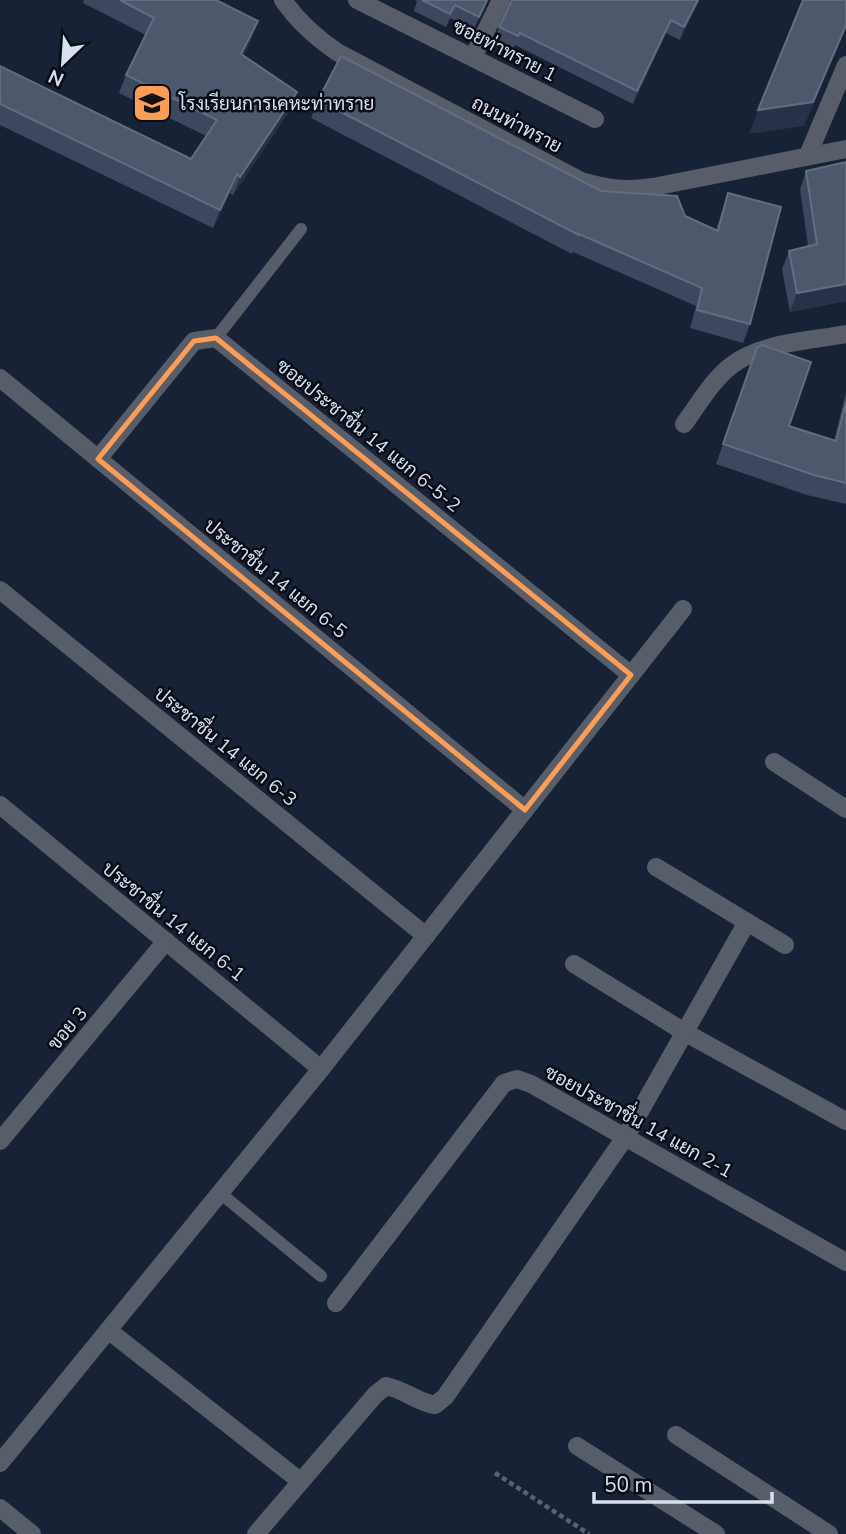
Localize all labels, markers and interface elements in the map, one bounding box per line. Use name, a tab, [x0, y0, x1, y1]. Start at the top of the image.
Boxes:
street label: ซอยท่าทราย 1	[448, 14, 561, 88]
north arrow	[28, 28, 98, 98]
text: N	[44, 63, 68, 92]
school or university icon: โรงเรียนการเคหะท่าทราย	[131, 82, 173, 124]
street label: ถนนท่าทราย	[467, 90, 566, 160]
place label: โรงเรียนการเคหะท่าทราย	[178, 91, 374, 117]
street label: ซอยประชาชื่น 14 แยก 6-5-2	[271, 349, 469, 518]
street label: ประชาชื่น 14 แยก 6-5	[198, 509, 356, 645]
street label: ประชาชื่น 14 แยก 6-3	[148, 677, 306, 813]
street label: ประชาชื่น 14 แยก 6-1	[96, 852, 254, 988]
street label: ขอย 3	[42, 1001, 94, 1056]
street label: ซอยประชาชื่น 14 แยก 2-1	[540, 1055, 740, 1184]
scale bar	[594, 1460, 772, 1504]
text: 50 m	[604, 1471, 653, 1499]

